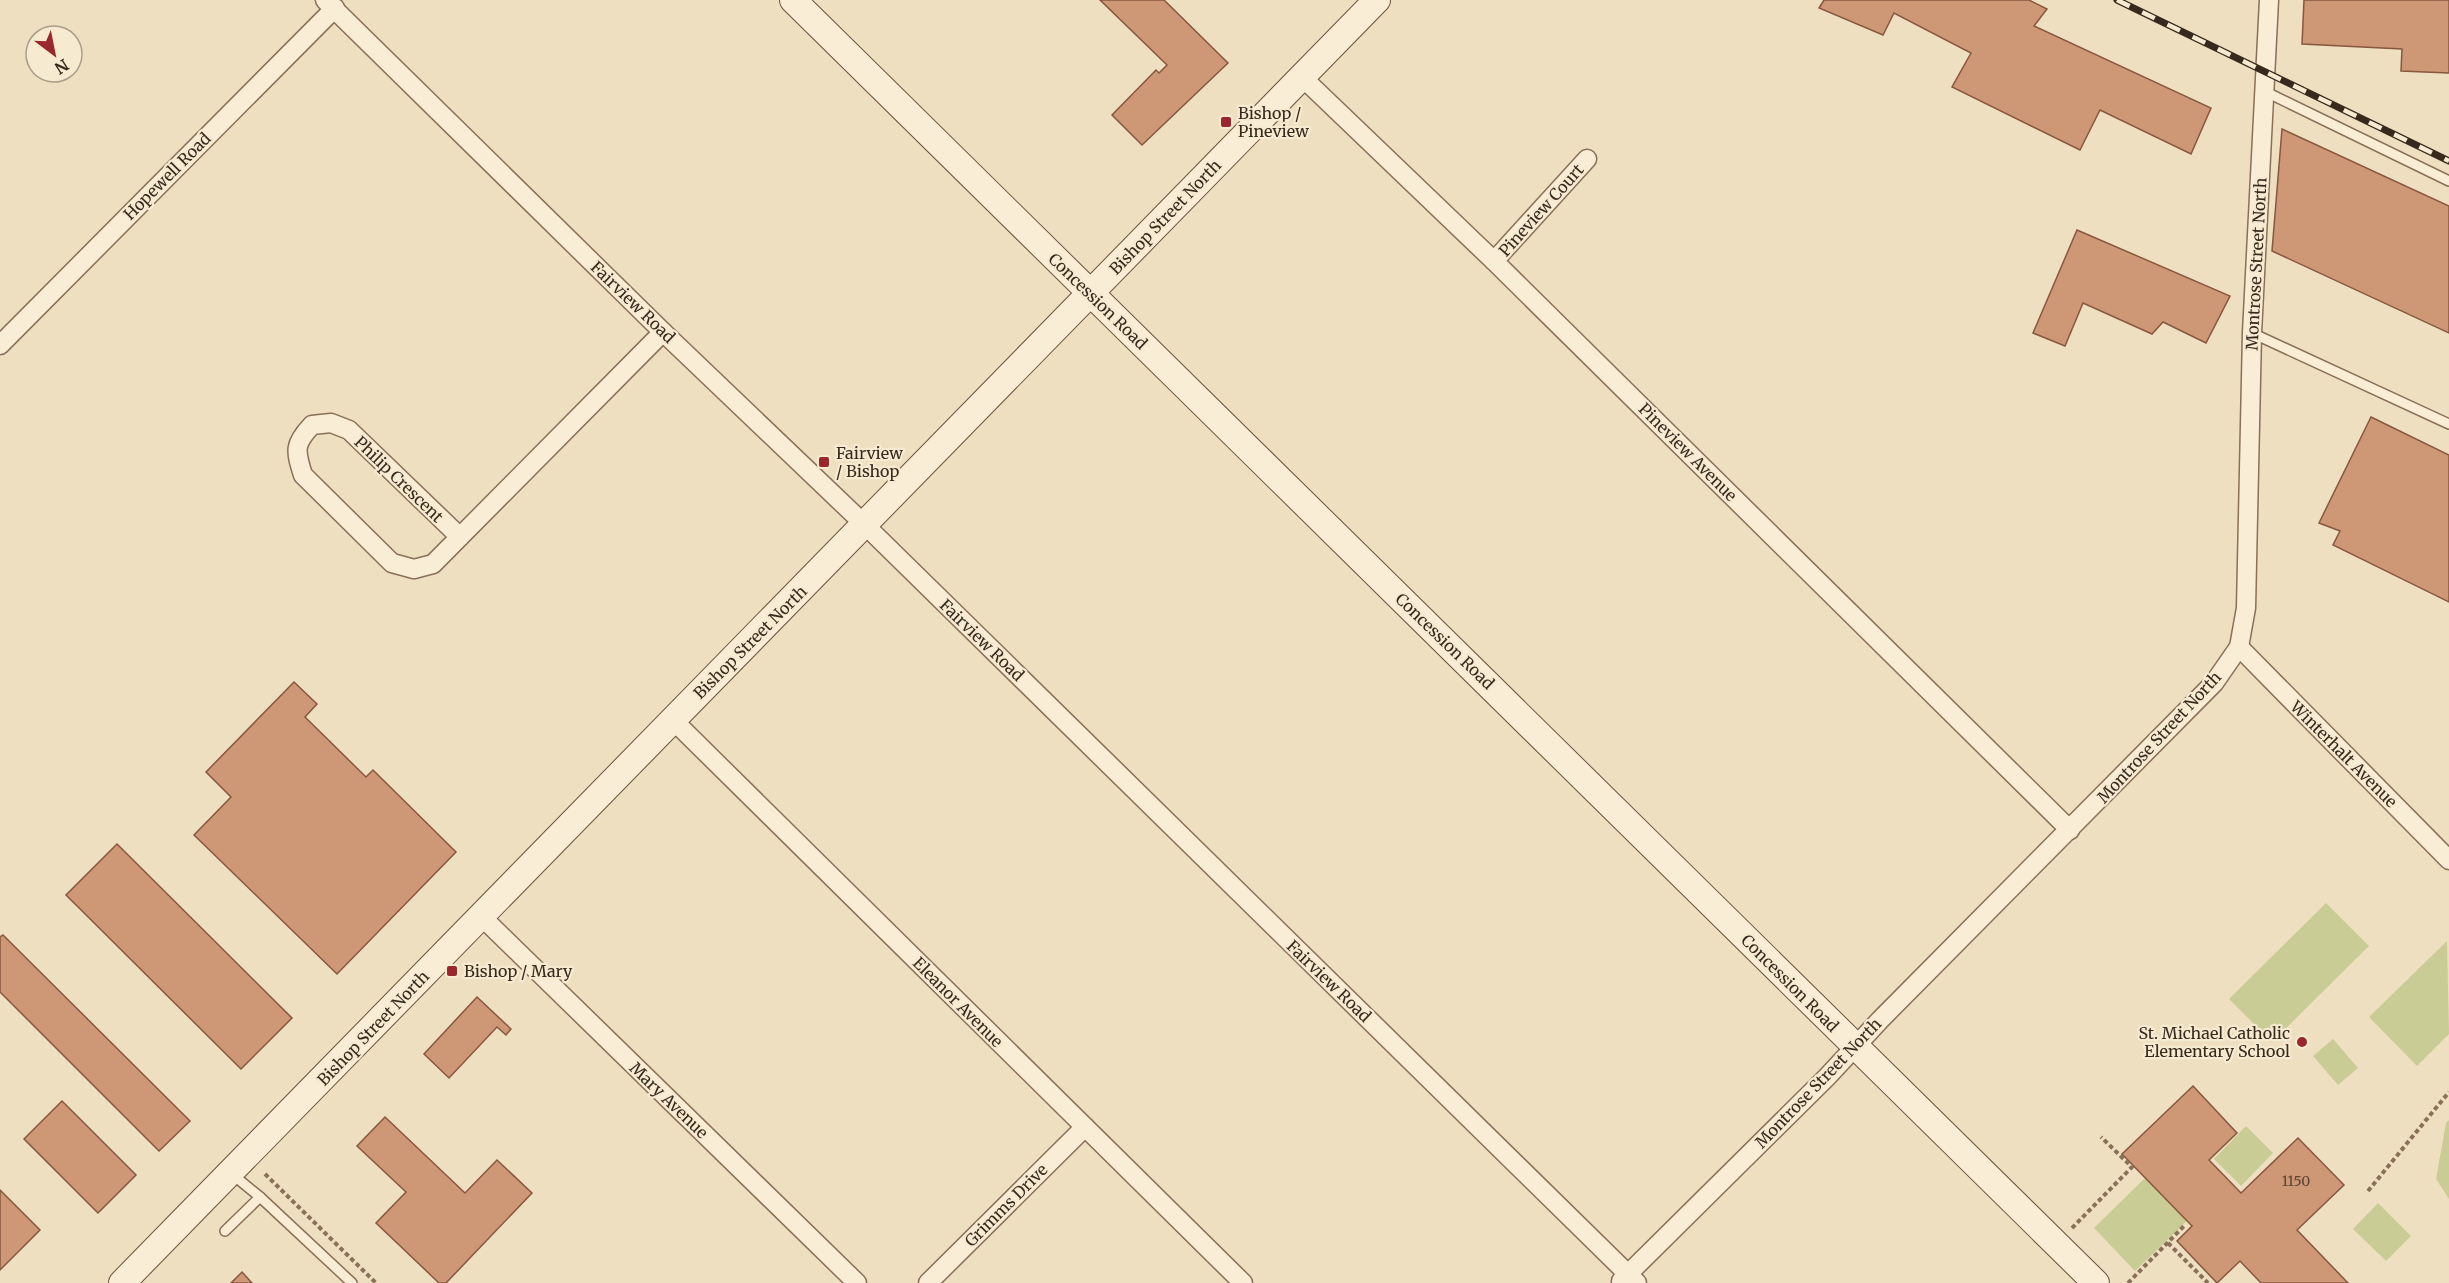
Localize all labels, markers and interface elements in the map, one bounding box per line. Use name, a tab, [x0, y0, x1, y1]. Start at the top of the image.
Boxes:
north arrow	[24, 24, 84, 84]
text: N	[51, 55, 73, 79]
place label: Bishop / Pineview	[1238, 103, 1309, 141]
marker: Bishop / Pineview	[1219, 115, 1233, 129]
street label: Hopewell Road	[119, 128, 215, 224]
street label: Bishop Street North	[1105, 155, 1225, 279]
street label: Pineview Court	[1494, 159, 1588, 260]
street label: Montrose Street North	[2241, 177, 2271, 351]
street label: Concession Road	[1044, 249, 1152, 354]
street label: Fairview Road	[587, 257, 680, 347]
street label: Pineview Avenue	[1635, 399, 1741, 505]
street label: Philip Crescent	[350, 432, 448, 527]
place label: Fairview / Bishop	[836, 443, 903, 481]
marker: Fairview / Bishop	[817, 455, 831, 469]
street label: Bishop Street North	[689, 581, 811, 703]
street label: Concession Road	[1391, 589, 1499, 694]
street label: Fairview Road	[936, 595, 1029, 685]
street label: Montrose Street North	[2093, 667, 2226, 807]
street label: Winterhalt Avenue	[2286, 696, 2401, 811]
street label: Concession Road	[1737, 930, 1843, 1036]
street label: Fairview Road	[1283, 936, 1376, 1026]
street label: Eleanor Avenue	[909, 953, 1007, 1051]
place label: Bishop / Mary	[464, 961, 573, 981]
marker: Bishop / Mary	[445, 964, 459, 978]
street label: Bishop Street North	[313, 966, 433, 1090]
street label: Montrose Street North	[1751, 1014, 1886, 1152]
place label: St. Michael Catholic Elementary School	[2138, 1023, 2290, 1061]
marker: St. Michael Catholic Elementary School	[2295, 1035, 2309, 1049]
street label: Mary Avenue	[626, 1058, 712, 1142]
street label: Grimms Drive	[961, 1160, 1051, 1250]
house number: 1150	[2282, 1172, 2310, 1190]

